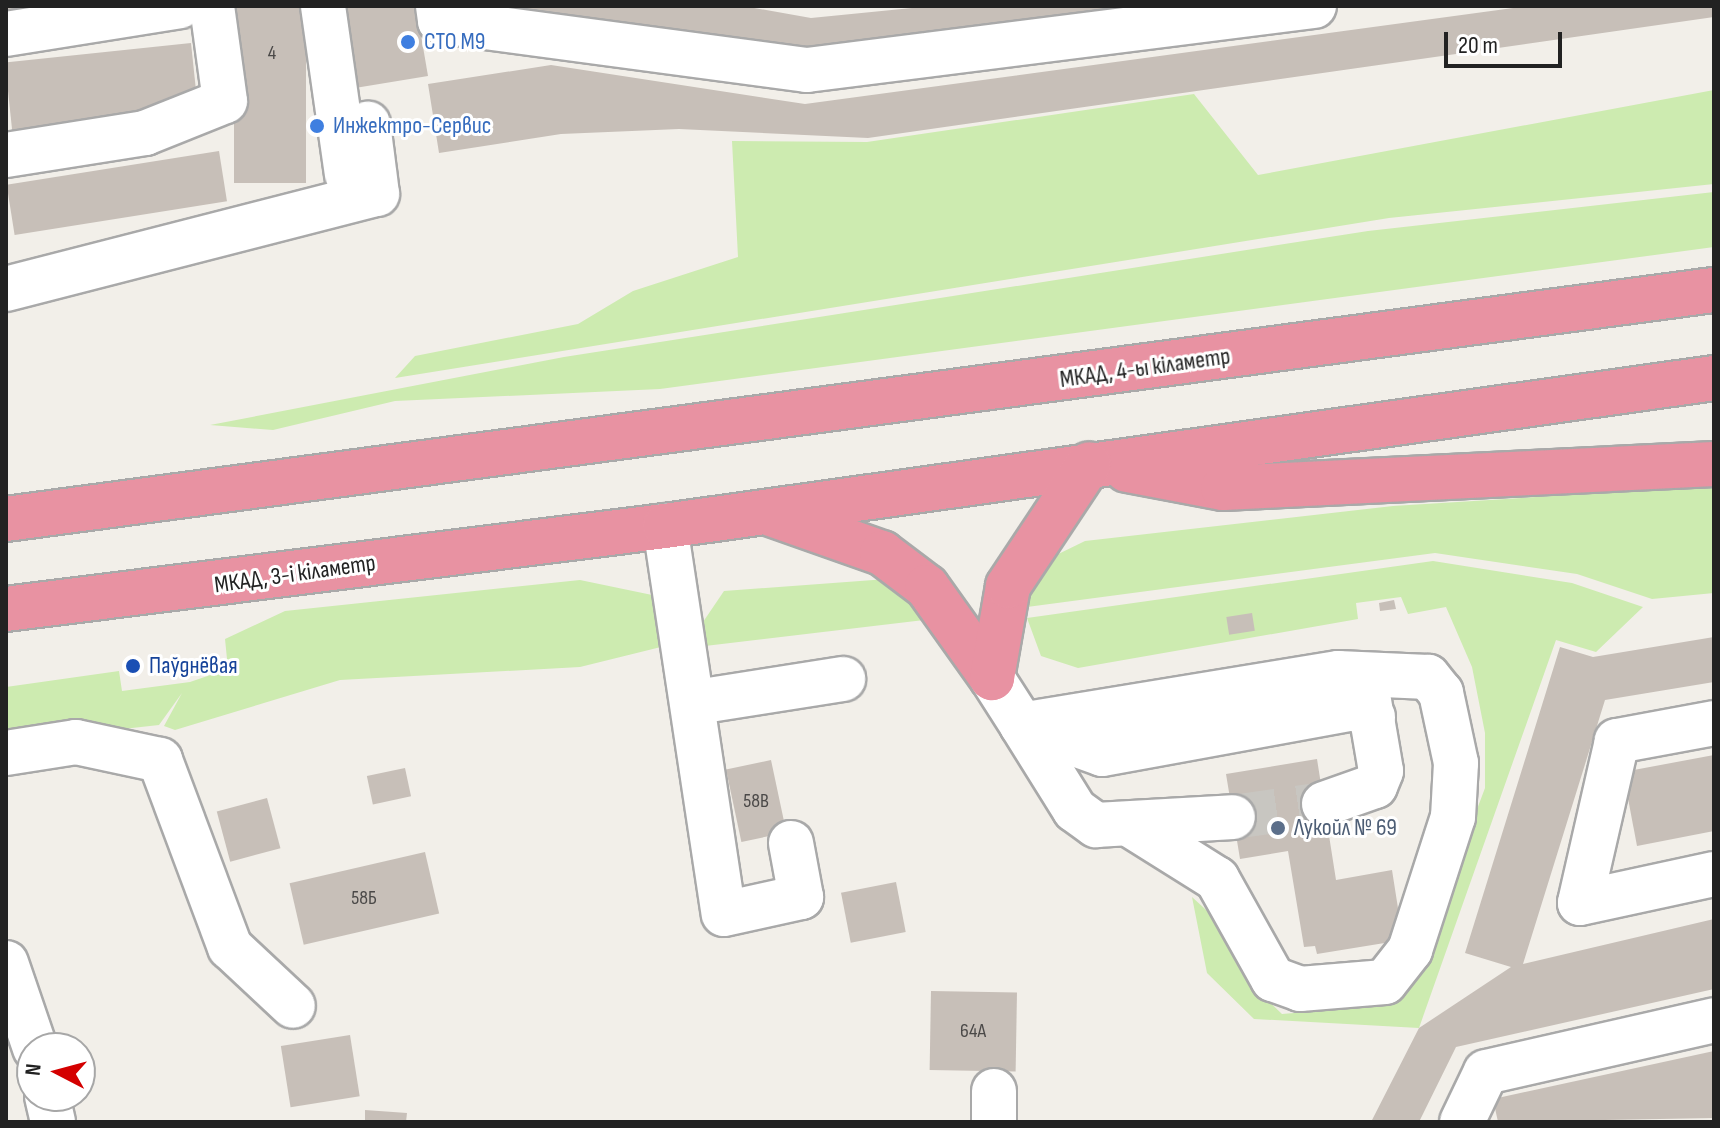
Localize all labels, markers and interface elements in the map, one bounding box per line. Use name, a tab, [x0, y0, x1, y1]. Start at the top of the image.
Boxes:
scale bar	[1448, 16, 1566, 66]
place label: СТО М9	[424, 28, 485, 56]
text: 20 m	[1458, 31, 1498, 60]
marker: СТО М9	[399, 33, 417, 51]
house number: 4	[268, 41, 276, 65]
place label: Инжектро-Сервис	[333, 112, 491, 140]
marker: Инжектро-Сервис	[308, 117, 326, 135]
street label: МКАД, 4-ы кіламетр	[1058, 342, 1232, 394]
street label: МКАД, 3-і кіламетр	[213, 548, 377, 600]
place label: Паўднёвая	[149, 652, 238, 680]
marker: Паўднёвая	[124, 657, 142, 675]
house number: 58В	[743, 789, 769, 813]
place label: Лукойл № 69	[1294, 814, 1397, 842]
marker: Лукойл № 69	[1269, 819, 1287, 837]
house number: 58Б	[351, 886, 377, 910]
house number: 64А	[960, 1019, 986, 1043]
north arrow	[16, 1032, 96, 1112]
text: N	[20, 1062, 48, 1077]

